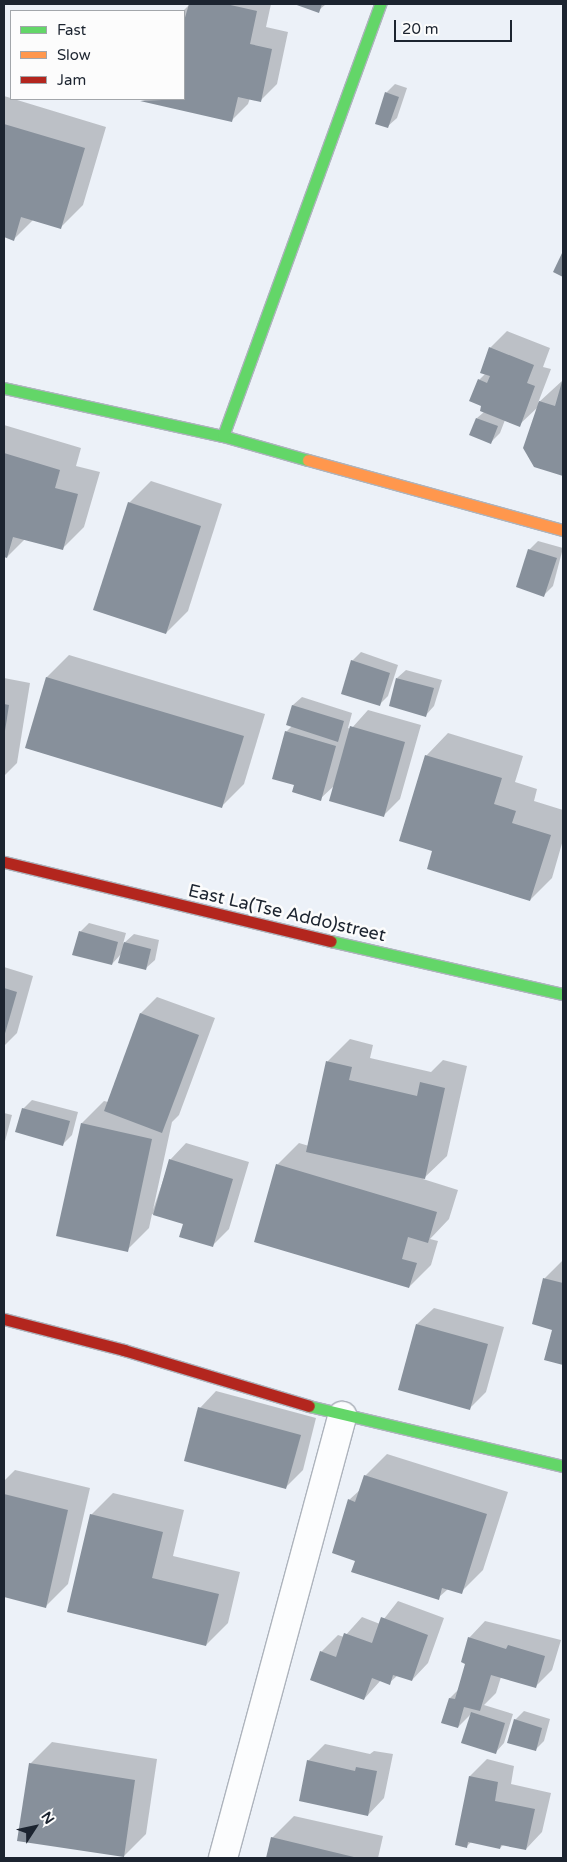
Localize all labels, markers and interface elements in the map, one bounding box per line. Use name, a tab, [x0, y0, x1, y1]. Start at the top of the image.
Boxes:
legend	[10, 10, 185, 100]
scale bar	[397, 10, 514, 42]
text: 20 m	[402, 20, 439, 38]
text: Fast	[57, 21, 86, 39]
text: Slow	[57, 46, 91, 64]
text: Jam	[57, 71, 86, 89]
street label: East La(Tse Addo)street	[186, 880, 388, 946]
north arrow	[10, 1802, 60, 1852]
text: N	[38, 1809, 58, 1828]

